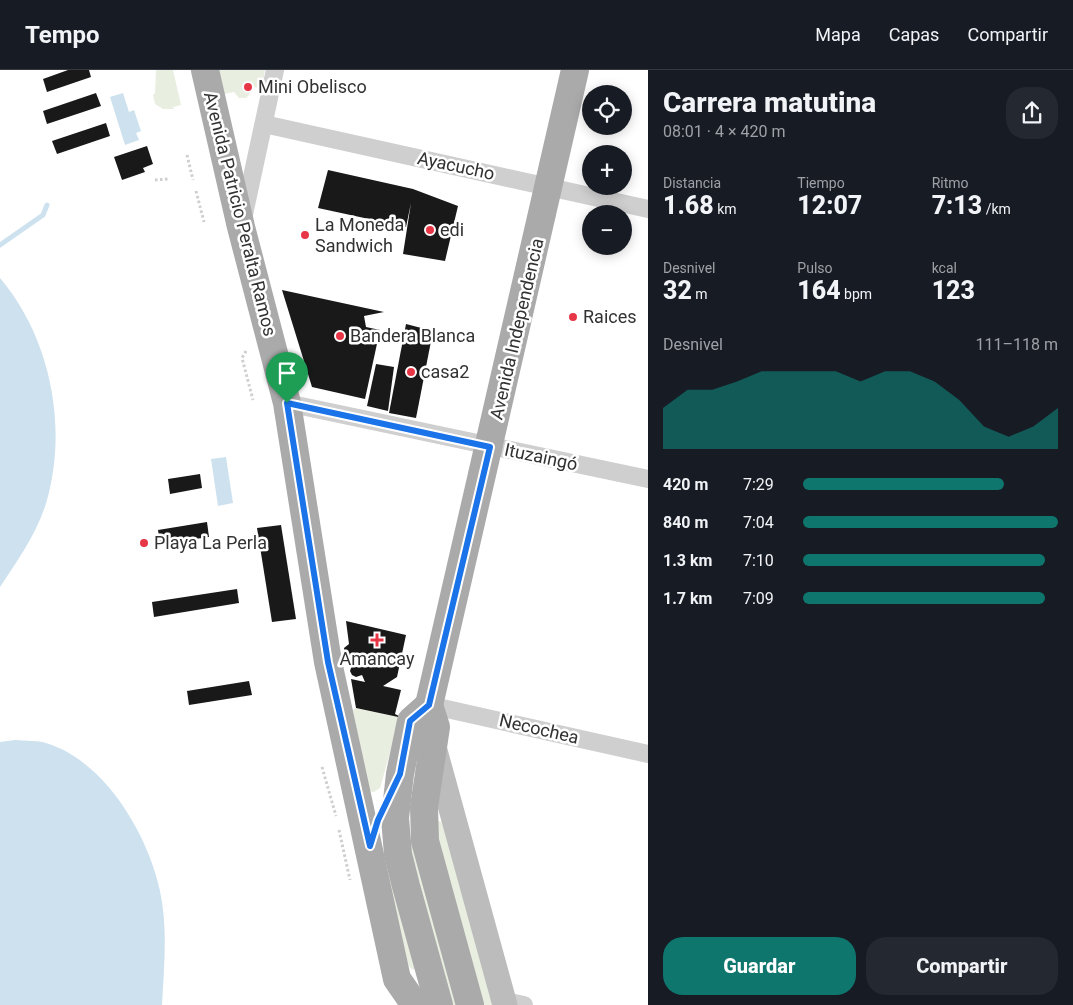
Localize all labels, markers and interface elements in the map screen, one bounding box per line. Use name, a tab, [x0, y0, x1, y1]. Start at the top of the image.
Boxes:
text: Tempo	[25, 21, 100, 49]
text: Mapa	[815, 24, 861, 45]
text: Capas	[889, 24, 939, 45]
text: Compartir	[967, 24, 1048, 45]
place label: Mini Obelisco	[258, 76, 367, 97]
marker: Mini Obelisco	[242, 81, 254, 93]
map controls	[582, 85, 632, 255]
button: locate	[582, 85, 632, 135]
text: Carrera matutina	[663, 86, 876, 119]
button: share	[1006, 87, 1058, 139]
street label: Avenida Patricio Peralta Ramos	[200, 89, 281, 338]
text: 08:01 · 4 × 420 m	[663, 122, 785, 141]
button: +	[582, 145, 632, 195]
street label: Ayacucho	[416, 147, 497, 184]
text: Distancia	[663, 175, 721, 191]
text: Tiempo	[797, 175, 845, 191]
text: Ritmo	[932, 175, 969, 191]
text: 1.68	[663, 191, 714, 220]
text: 12:07	[797, 191, 862, 220]
text: 7:13	[932, 191, 982, 220]
text: km	[714, 201, 737, 217]
text: /km	[982, 201, 1011, 217]
button: −	[582, 205, 632, 255]
place label: La Moneda Sandwich	[315, 214, 404, 256]
place label: edi	[440, 219, 464, 240]
marker: edi	[424, 224, 436, 236]
marker: La Moneda Sandwich	[299, 229, 311, 241]
street label: Avenida Independencia	[485, 236, 548, 422]
text: Desnivel	[663, 260, 716, 276]
text: Pulso	[797, 260, 833, 276]
text: kcal	[932, 260, 957, 276]
text: 32	[663, 276, 692, 305]
text: 164	[797, 276, 841, 305]
text: 123	[932, 276, 975, 305]
text: m	[692, 286, 708, 302]
text: bpm	[841, 286, 872, 302]
place label: Raices	[583, 306, 637, 327]
marker: Raices	[567, 311, 579, 323]
place label: Bandera Blanca	[350, 325, 475, 346]
marker: Bandera Blanca	[334, 330, 346, 342]
text: Desnivel	[663, 335, 723, 354]
text: 111–118 m	[976, 335, 1058, 354]
pin	[266, 352, 308, 403]
icon: arrive	[273, 359, 301, 387]
place label: casa2	[421, 361, 469, 382]
marker: casa2	[405, 366, 417, 378]
street label: Ituzaingó	[503, 439, 580, 474]
text: 420 m	[663, 475, 708, 494]
text: 7:29	[743, 475, 774, 494]
text: 840 m	[663, 513, 708, 532]
text: 7:04	[743, 513, 774, 532]
place label: Playa La Perla	[154, 532, 267, 553]
marker: Playa La Perla	[138, 537, 150, 549]
text: 1.3 km	[663, 551, 712, 570]
text: 7:10	[743, 551, 774, 570]
text: 1.7 km	[663, 589, 712, 608]
text: 7:09	[743, 589, 774, 608]
marker: Amancay	[371, 634, 383, 646]
place label: Amancay	[340, 648, 415, 669]
street label: Necochea	[497, 709, 581, 748]
button: Guardar	[663, 937, 856, 995]
button: Compartir	[866, 937, 1058, 995]

